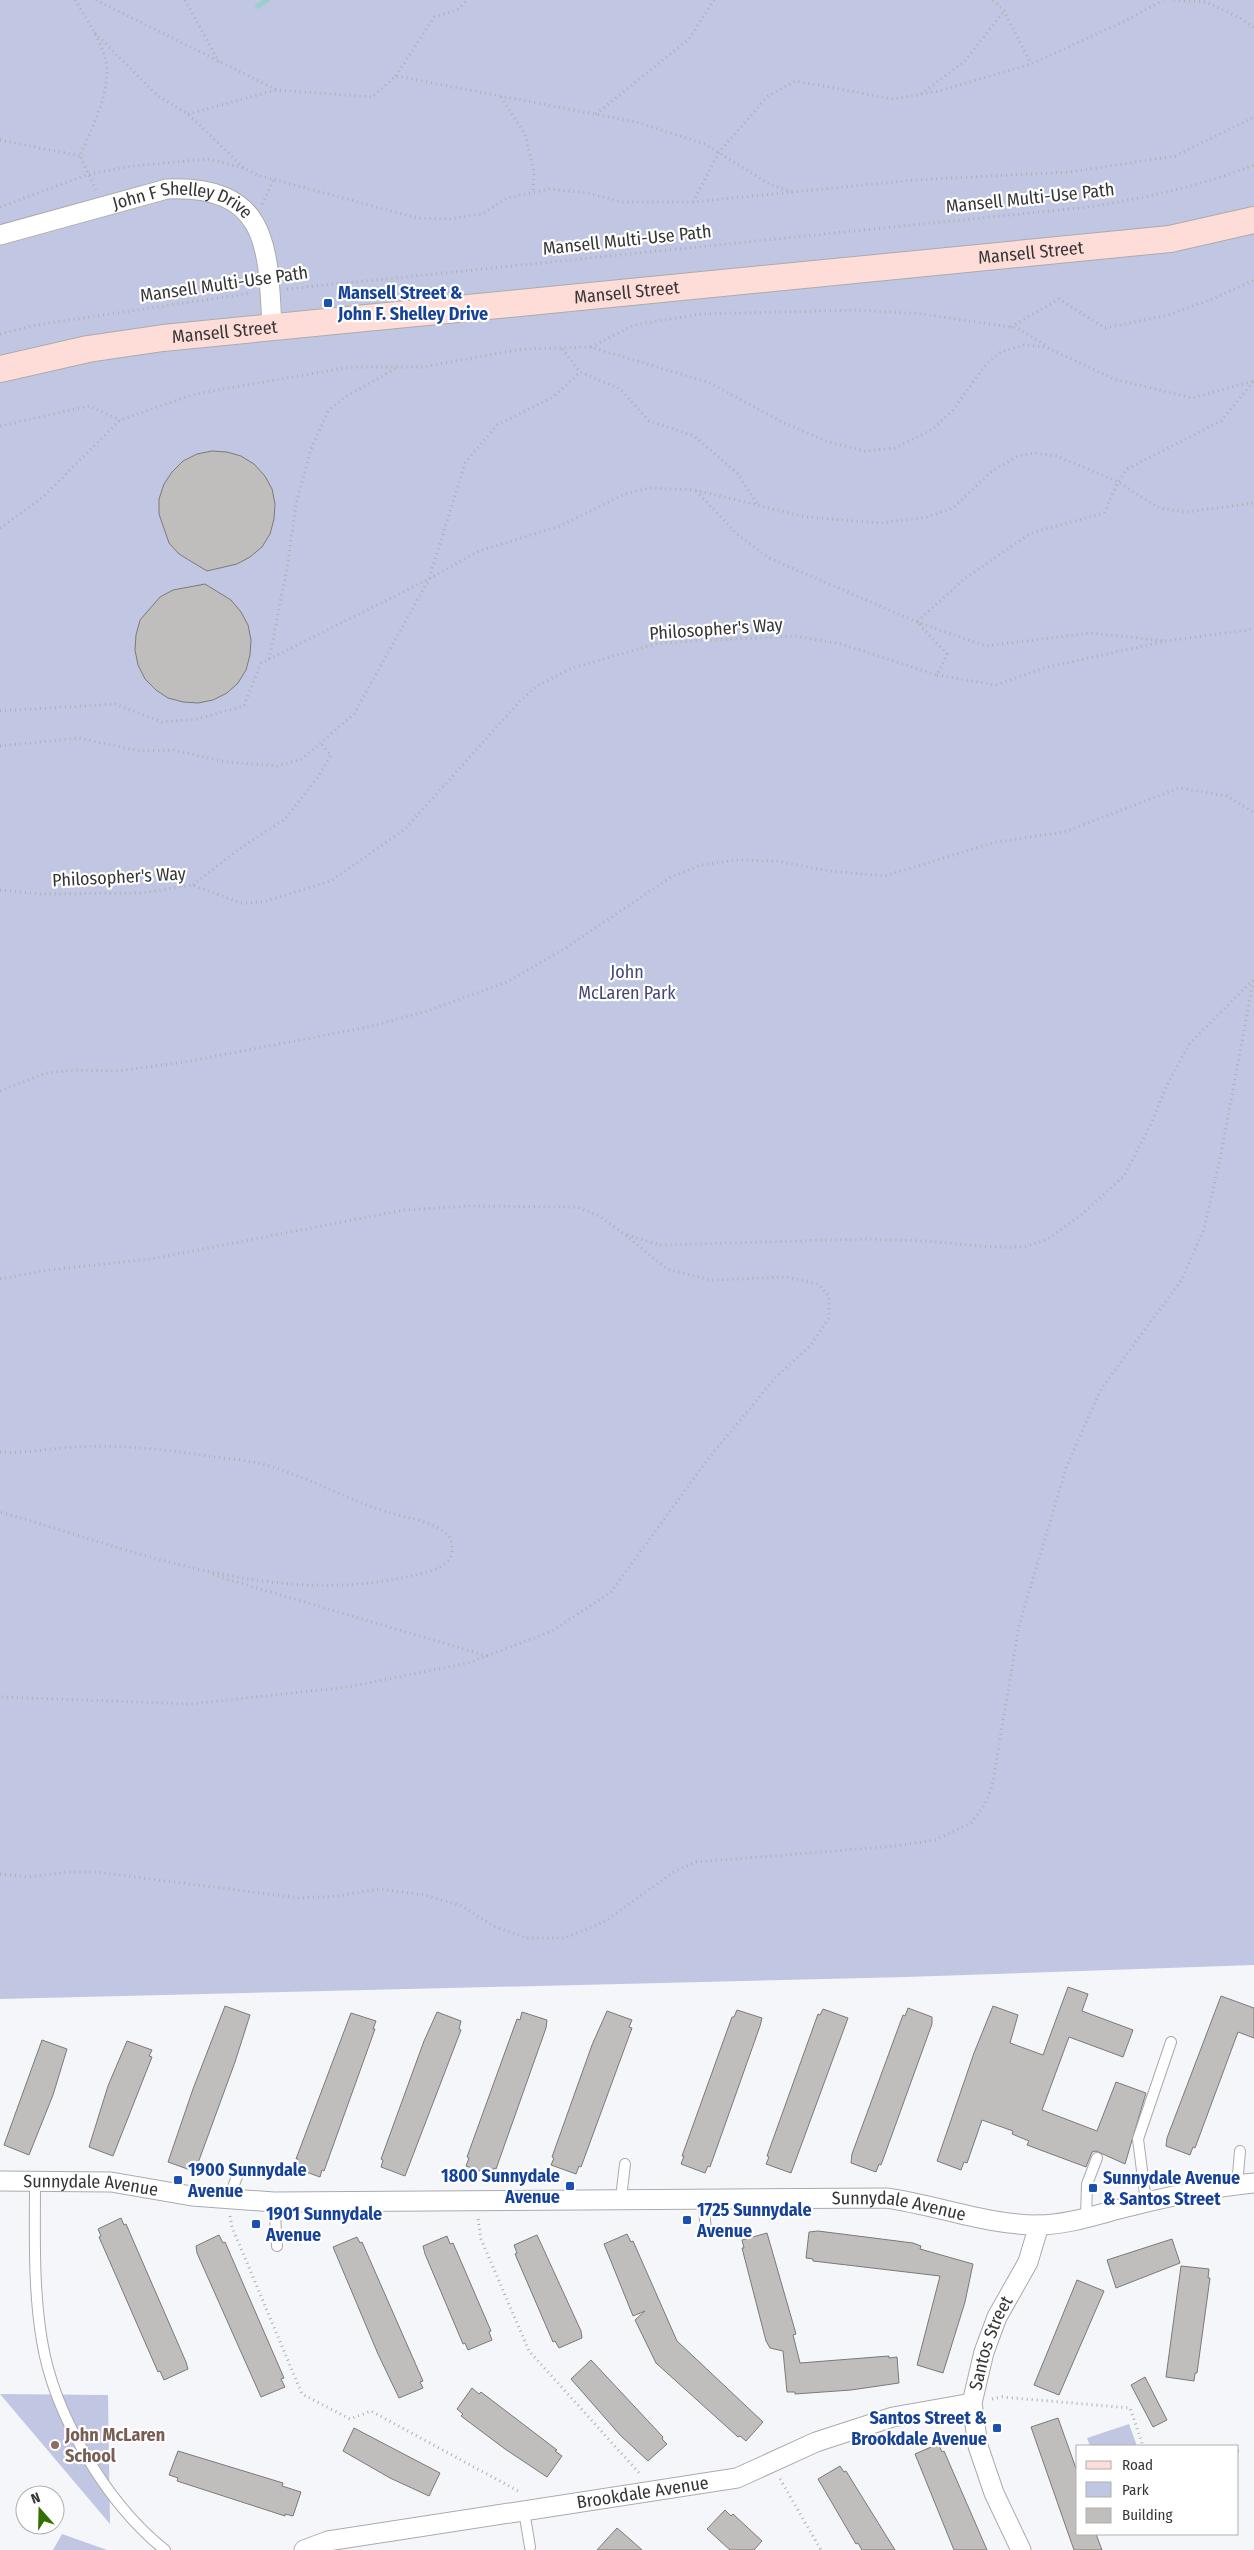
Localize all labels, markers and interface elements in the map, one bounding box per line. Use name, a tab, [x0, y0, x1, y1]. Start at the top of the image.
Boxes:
street label: John F Shelley Drive	[110, 178, 257, 223]
street label: Mansell Multi-Use Path	[945, 178, 1115, 218]
street label: Mansell Multi-Use Path	[542, 220, 712, 260]
street label: Mansell Street	[977, 237, 1085, 269]
street label: Mansell Multi-Use Path	[139, 261, 309, 307]
street label: Mansell Street	[573, 276, 681, 309]
place label: Mansell Street & John F. Shelley Drive	[337, 282, 488, 325]
marker: Mansell Street & John F. Shelley Drive	[322, 297, 334, 309]
street label: Mansell Street	[171, 316, 278, 348]
street label: Philosopher's Way	[649, 613, 783, 645]
street label: Philosopher's Way	[52, 863, 186, 891]
park label: John McLaren Park	[578, 961, 676, 1004]
place label: 1900 Sunnydale Avenue	[187, 2159, 307, 2202]
place label: 1800 Sunnydale Avenue	[441, 2165, 560, 2208]
place label: Sunnydale Avenue & Santos Street	[1103, 2167, 1240, 2210]
street label: Sunnydale Avenue	[23, 2170, 160, 2201]
marker: 1900 Sunnydale Avenue	[172, 2174, 184, 2186]
marker: 1800 Sunnydale Avenue	[564, 2180, 576, 2192]
marker: Sunnydale Avenue & Santos Street	[1087, 2182, 1099, 2194]
street label: Sunnydale Avenue	[832, 2187, 968, 2226]
place label: 1725 Sunnydale Avenue	[696, 2199, 812, 2242]
place label: 1901 Sunnydale Avenue	[265, 2203, 382, 2246]
marker: 1725 Sunnydale Avenue	[681, 2214, 693, 2226]
marker: 1901 Sunnydale Avenue	[250, 2218, 262, 2230]
street label: Santos Street	[964, 2292, 1018, 2392]
place label: Santos Street & Brookdale Avenue	[851, 2407, 988, 2450]
marker: Santos Street & Brookdale Avenue	[991, 2422, 1003, 2434]
place label: John McLaren School	[64, 2424, 165, 2467]
marker: John McLaren School	[49, 2439, 61, 2451]
legend	[1076, 2445, 1239, 2535]
text: Road	[1122, 2456, 1153, 2474]
street label: Brookdale Avenue	[575, 2472, 710, 2514]
text: Park	[1122, 2481, 1149, 2499]
north arrow	[15, 2485, 65, 2535]
text: N	[29, 2489, 43, 2508]
text: Building	[1122, 2506, 1173, 2524]

